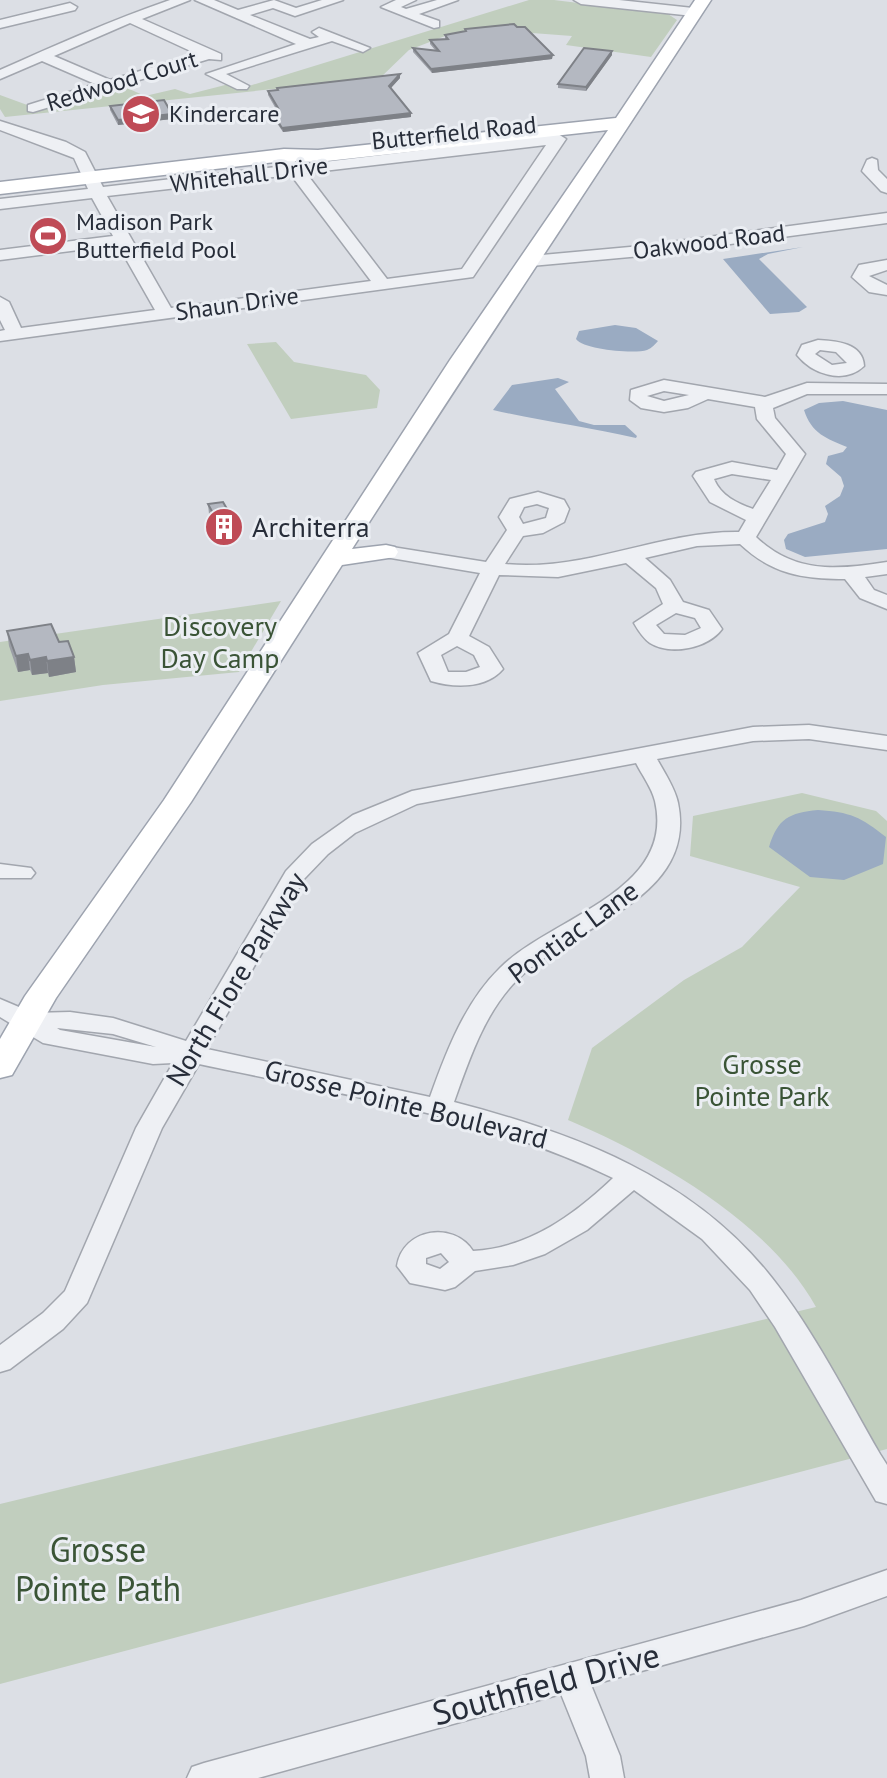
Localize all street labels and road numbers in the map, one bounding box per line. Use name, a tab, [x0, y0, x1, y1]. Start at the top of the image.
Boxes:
street label: Redwood Court	[43, 43, 201, 118]
street label: Butterfield Road	[370, 108, 538, 157]
street label: Whitehall Drive	[168, 149, 330, 200]
street label: Oakwood Road	[631, 217, 787, 266]
street label: Shaun Drive	[173, 280, 301, 327]
street label: North Fiore Parkway	[157, 865, 314, 1093]
street label: Pontiac Lane	[500, 872, 645, 991]
street label: Grosse Pointe Boulevard	[261, 1050, 552, 1157]
street label: Southfield Drive	[427, 1632, 664, 1735]

